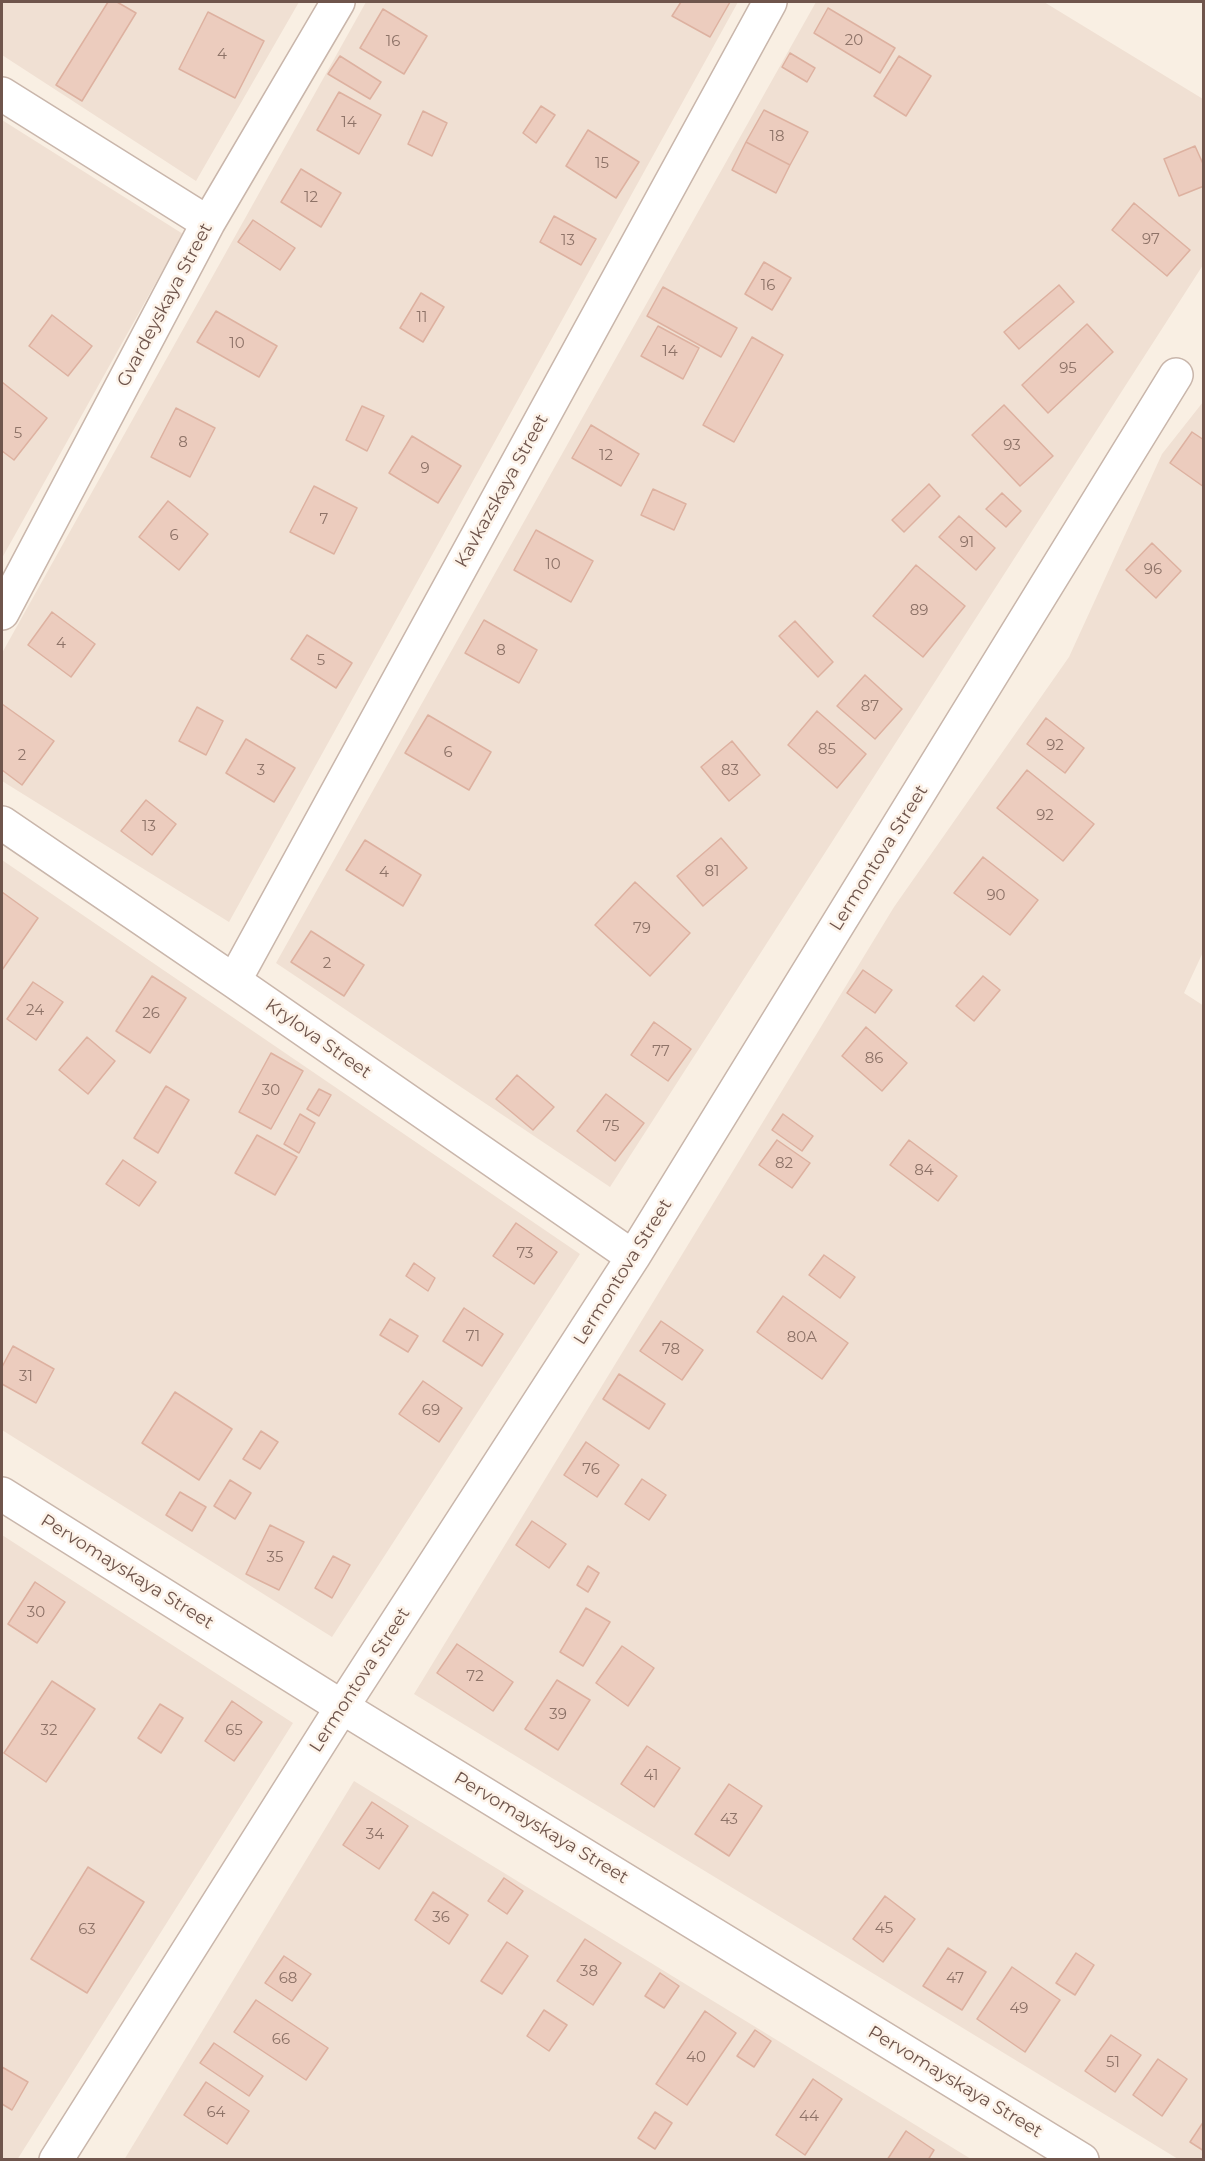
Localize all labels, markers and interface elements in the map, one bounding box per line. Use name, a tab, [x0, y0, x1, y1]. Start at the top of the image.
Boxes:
house number: 20	[845, 32, 863, 50]
house number: 16	[386, 33, 400, 51]
house number: 4	[217, 46, 227, 64]
house number: 14	[341, 114, 357, 132]
house number: 18	[770, 128, 784, 146]
house number: 15	[595, 155, 609, 173]
house number: 12	[304, 189, 318, 207]
street label: Gvardeyskaya Street	[113, 219, 217, 391]
house number: 97	[1142, 231, 1160, 249]
house number: 13	[561, 232, 575, 250]
house number: 16	[761, 277, 775, 295]
house number: 11	[417, 309, 427, 327]
house number: 10	[229, 335, 245, 353]
house number: 14	[662, 343, 678, 361]
house number: 95	[1059, 360, 1077, 378]
street label: Kavkazskaya Street	[451, 411, 553, 571]
house number: 5	[14, 425, 22, 443]
house number: 8	[178, 434, 188, 452]
house number: 93	[1003, 437, 1021, 455]
house number: 12	[599, 447, 613, 465]
house number: 9	[420, 460, 430, 478]
house number: 7	[320, 511, 328, 529]
house number: 6	[169, 527, 179, 545]
house number: 91	[960, 534, 974, 552]
house number: 10	[545, 556, 561, 574]
house number: 96	[1144, 561, 1162, 579]
house number: 89	[910, 602, 928, 620]
house number: 4	[56, 635, 66, 653]
house number: 8	[496, 642, 506, 660]
house number: 5	[317, 652, 325, 670]
house number: 87	[861, 698, 879, 716]
house number: 92	[1046, 737, 1064, 755]
house number: 85	[818, 741, 836, 759]
house number: 6	[443, 744, 453, 762]
house number: 2	[18, 747, 26, 765]
house number: 3	[257, 762, 265, 780]
house number: 83	[721, 762, 739, 780]
street label: Lermontova Street	[825, 781, 933, 935]
house number: 92	[1036, 807, 1054, 825]
house number: 13	[142, 818, 156, 836]
house number: 81	[705, 863, 719, 881]
house number: 4	[379, 864, 389, 882]
house number: 90	[986, 887, 1006, 905]
house number: 79	[633, 920, 651, 938]
house number: 2	[323, 955, 331, 973]
street label: Krylova Street	[261, 994, 375, 1084]
house number: 24	[26, 1002, 44, 1020]
house number: 26	[142, 1005, 160, 1023]
house number: 77	[652, 1043, 670, 1061]
house number: 86	[865, 1050, 883, 1068]
house number: 30	[262, 1082, 280, 1100]
house number: 75	[602, 1118, 620, 1136]
house number: 82	[775, 1155, 793, 1173]
house number: 84	[914, 1162, 934, 1180]
street label: Lermontova Street	[569, 1195, 677, 1349]
house number: 73	[516, 1245, 534, 1263]
house number: 71	[466, 1328, 480, 1346]
house number: 80А	[787, 1329, 817, 1347]
house number: 78	[662, 1341, 680, 1359]
house number: 31	[19, 1368, 33, 1386]
house number: 69	[422, 1402, 440, 1420]
house number: 76	[582, 1461, 600, 1479]
street label: Pervomayskaya Street	[37, 1510, 217, 1634]
house number: 35	[267, 1549, 283, 1567]
house number: 30	[27, 1604, 45, 1622]
street label: Lermontova Street	[305, 1604, 415, 1756]
house number: 72	[466, 1668, 484, 1686]
house number: 39	[549, 1706, 567, 1724]
house number: 32	[41, 1722, 57, 1740]
house number: 65	[225, 1722, 243, 1740]
street label: Pervomayskaya Street	[450, 1767, 632, 1889]
house number: 41	[644, 1767, 658, 1785]
house number: 43	[720, 1811, 738, 1829]
house number: 34	[366, 1826, 384, 1844]
house number: 36	[432, 1909, 450, 1927]
house number: 45	[875, 1920, 893, 1938]
house number: 63	[78, 1921, 96, 1939]
house number: 38	[580, 1963, 598, 1981]
house number: 68	[279, 1970, 297, 1988]
house number: 47	[946, 1970, 964, 1988]
house number: 49	[1010, 2000, 1028, 2018]
street label: Pervomayskaya Street	[864, 2021, 1046, 2143]
house number: 66	[272, 2031, 290, 2049]
house number: 40	[686, 2049, 706, 2067]
house number: 51	[1106, 2054, 1120, 2072]
house number: 64	[206, 2104, 226, 2122]
house number: 44	[799, 2108, 819, 2126]

